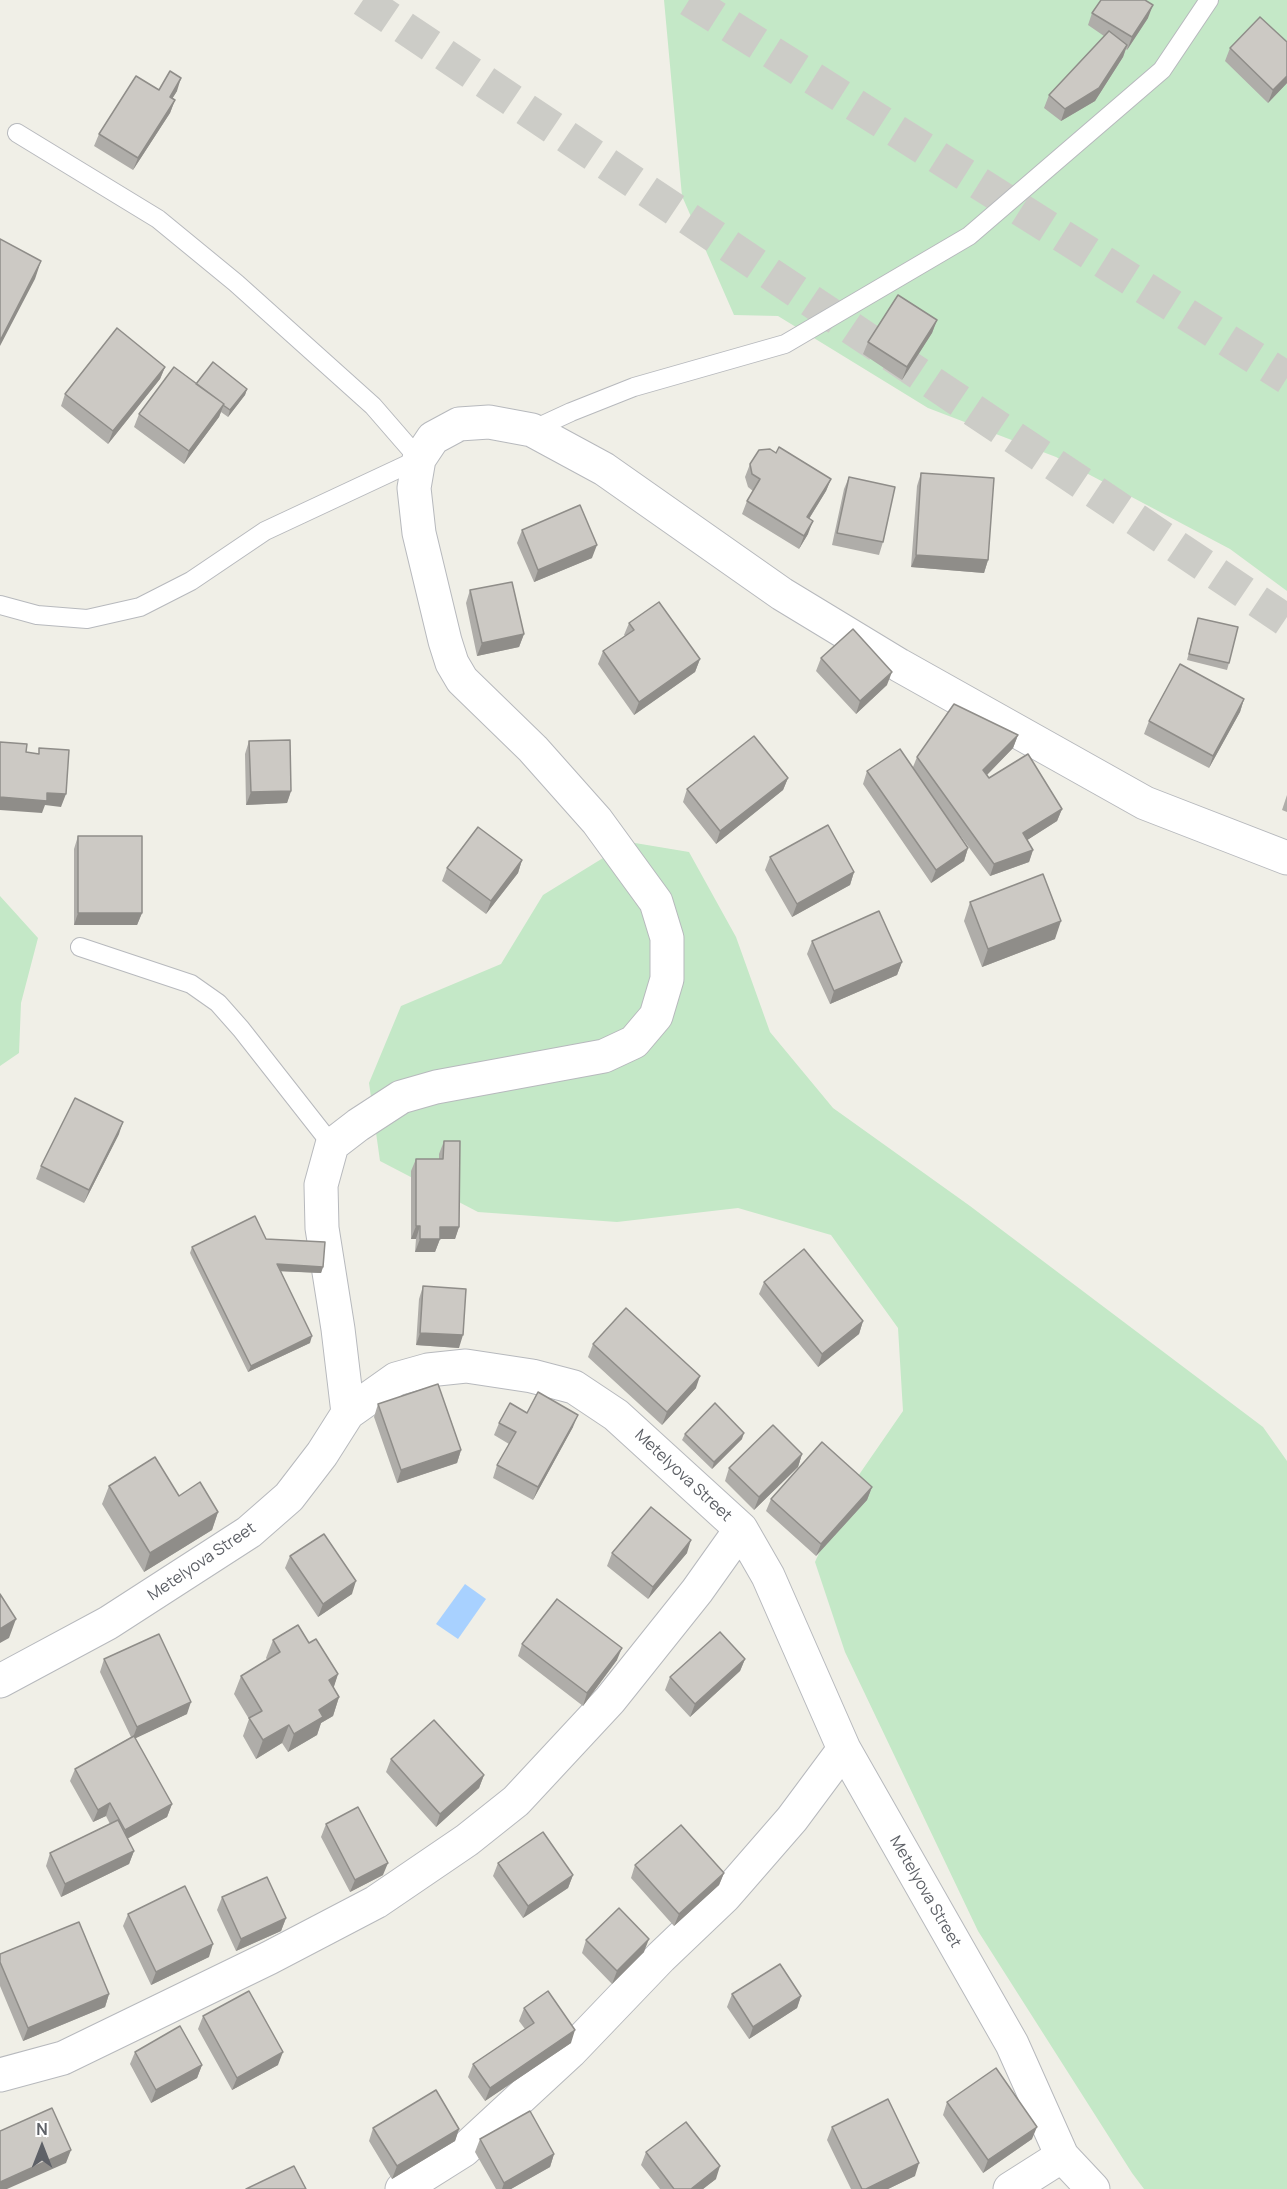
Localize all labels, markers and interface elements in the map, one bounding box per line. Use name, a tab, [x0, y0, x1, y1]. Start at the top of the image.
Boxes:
street label: Metelyova Street	[630, 1426, 736, 1526]
street label: Metelyova Street	[144, 1519, 260, 1605]
street label: Metelyova Street	[885, 1833, 965, 1951]
north arrow	[12, 2117, 72, 2177]
text: N	[36, 2118, 48, 2140]

